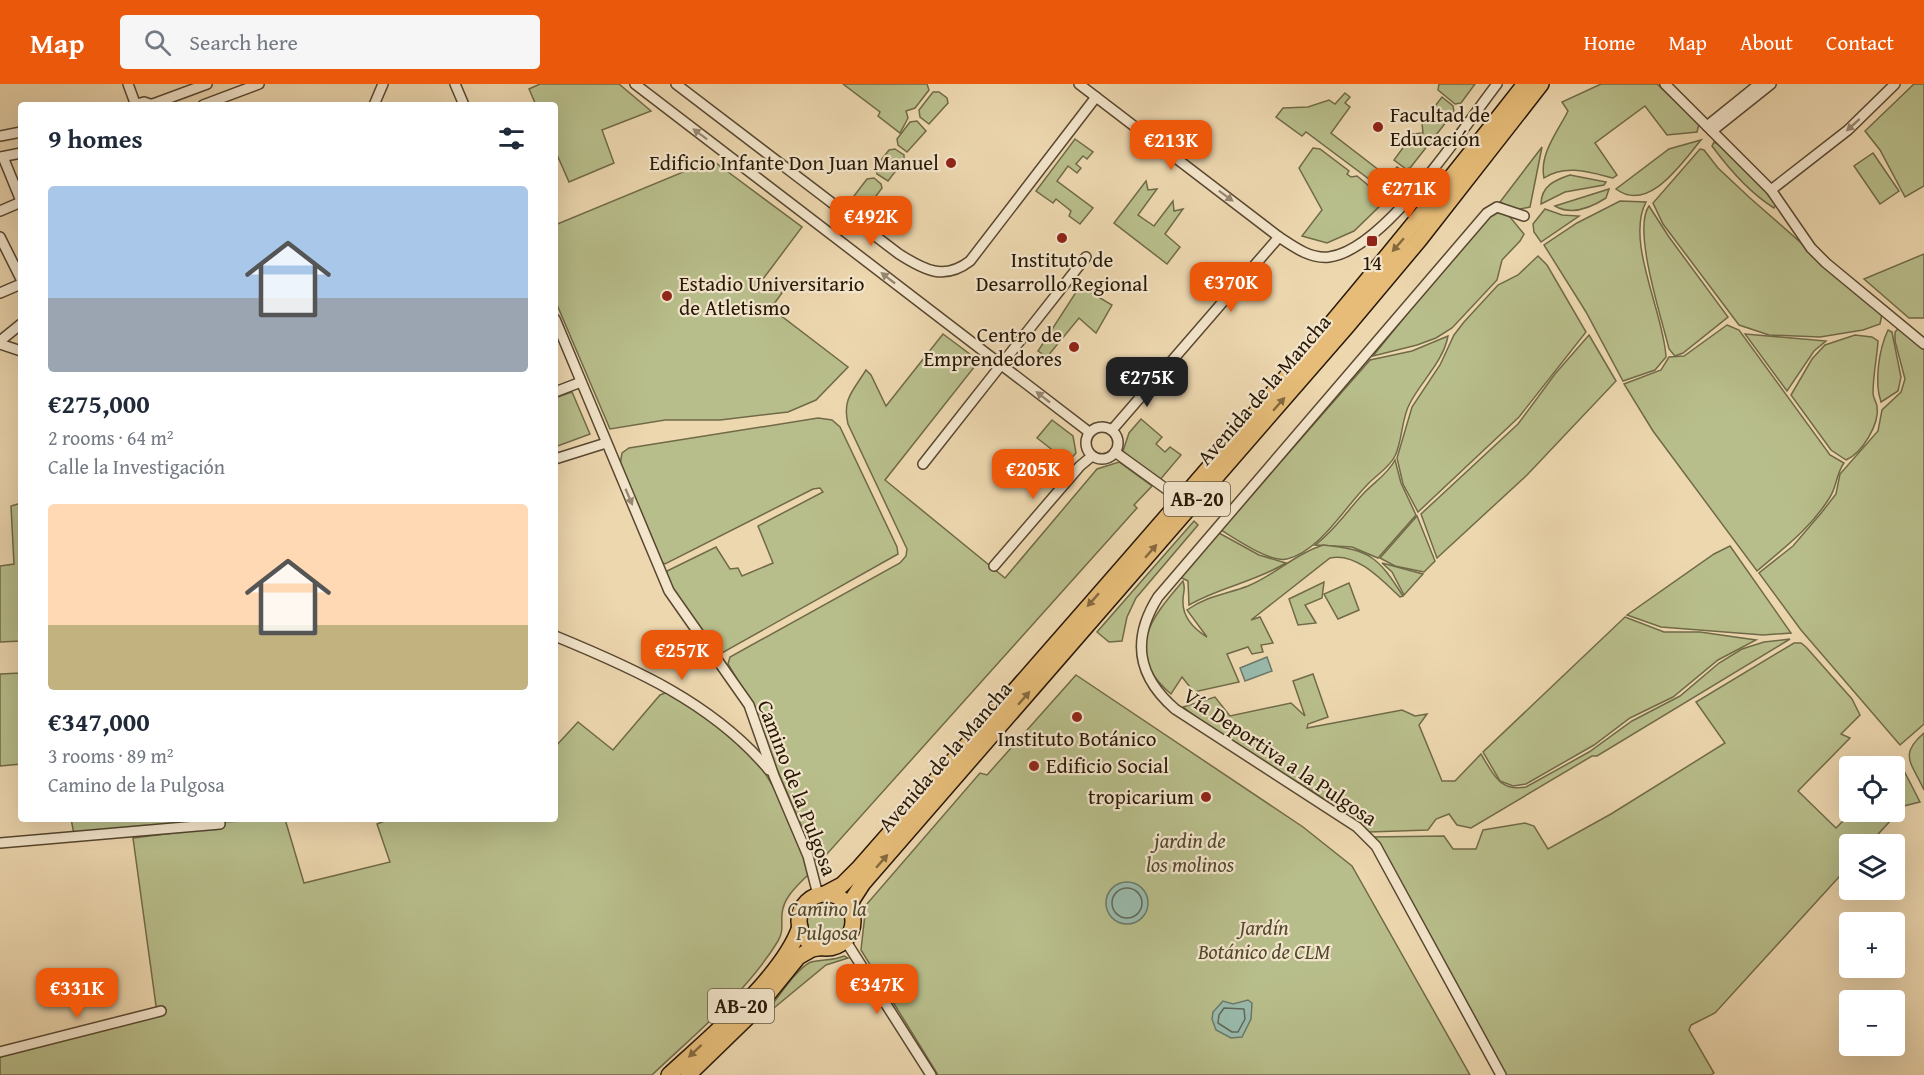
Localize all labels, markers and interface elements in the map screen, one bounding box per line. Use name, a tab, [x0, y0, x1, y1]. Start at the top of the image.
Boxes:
search box	[120, 15, 540, 69]
text: Map	[30, 22, 84, 63]
icon: search	[141, 26, 174, 59]
text: Search here	[189, 26, 298, 58]
text: Home	[1584, 27, 1635, 58]
text: Map	[1668, 27, 1707, 58]
text: About	[1740, 27, 1793, 58]
text: Contact	[1826, 27, 1894, 58]
place label: Facultad de Educación	[1390, 99, 1490, 154]
one-way arrow	[1846, 118, 1861, 131]
text: 9 homes	[48, 119, 143, 158]
pin: €213K	[1129, 120, 1213, 171]
marker: Facultad de Educación	[1371, 120, 1385, 134]
icon: filters	[495, 122, 528, 155]
text: €213K	[1144, 125, 1198, 154]
one-way arrow	[692, 128, 708, 140]
place label: Edificio Infante Don Juan Manuel	[649, 147, 939, 178]
marker: Edificio Infante Don Juan Manuel	[944, 156, 958, 170]
pin: €271K	[1367, 168, 1451, 219]
text: €271K	[1382, 173, 1436, 202]
one-way arrow	[1218, 190, 1233, 202]
pin: €492K	[829, 196, 913, 247]
text: €492K	[844, 201, 898, 230]
icon: home	[234, 225, 342, 333]
marker: Instituto de Desarrollo Regional	[1055, 231, 1069, 245]
marker: 14	[1365, 234, 1379, 248]
one-way arrow	[1392, 237, 1405, 252]
place label: Instituto de Desarrollo Regional	[976, 244, 1148, 299]
place label: 14	[1362, 247, 1382, 278]
pin: €370K	[1189, 262, 1273, 313]
text: €370K	[1204, 267, 1258, 296]
place label: Estadio Universitario de Atletismo	[679, 268, 865, 323]
one-way arrow	[881, 272, 896, 284]
marker: Estadio Universitario de Atletismo	[660, 289, 674, 303]
street label: Avenida de la Mancha	[1189, 307, 1338, 472]
place label: Centro de Emprendedores	[923, 319, 1062, 374]
marker: Centro de Emprendedores	[1067, 340, 1081, 354]
pin: €275K	[1105, 357, 1189, 408]
text: €275K	[1120, 362, 1174, 391]
text: €275,000	[48, 384, 150, 423]
one-way arrow	[1035, 392, 1050, 404]
one-way arrow	[1272, 397, 1285, 412]
text: 2 rooms · 64 m²	[48, 423, 174, 452]
pin: €205K	[991, 449, 1075, 500]
text: Calle la Investigación	[48, 452, 225, 481]
text: €205K	[1006, 454, 1060, 483]
road number: AB-20	[1164, 482, 1230, 516]
one-way arrow	[625, 488, 634, 506]
icon: home	[234, 543, 342, 651]
one-way arrow	[1145, 543, 1158, 559]
one-way arrow	[1086, 592, 1099, 608]
pin: €257K	[640, 630, 724, 681]
text: €257K	[655, 635, 709, 664]
street label: Avenida de la Mancha	[870, 674, 1019, 839]
street label: Vía Deportiva a la Pulgosa	[1177, 680, 1384, 833]
one-way arrow	[1017, 691, 1030, 706]
street label: Camino de la Pulgosa	[750, 696, 845, 880]
text: €347,000	[48, 702, 150, 741]
marker: Instituto Botánico	[1070, 710, 1084, 724]
place label: Instituto Botánico	[997, 723, 1157, 754]
text: 3 rooms · 89 m²	[48, 741, 174, 770]
place label: Edificio Social	[1046, 750, 1169, 781]
map controls	[1839, 756, 1905, 1056]
button: locate	[1839, 756, 1905, 822]
marker: Edificio Social	[1027, 759, 1041, 773]
text: Camino de la Pulgosa	[48, 770, 225, 799]
place label: tropicarium	[1088, 781, 1194, 812]
marker: tropicarium	[1199, 790, 1213, 804]
park label: jardin de los molinos	[1146, 825, 1234, 880]
button: layers	[1839, 834, 1905, 900]
one-way arrow	[875, 854, 889, 869]
park label: Camino la Pulgosa	[787, 893, 867, 948]
park label: Jardín Botánico de CLM	[1197, 912, 1331, 967]
button: +	[1839, 912, 1905, 978]
pin: €347K	[835, 964, 919, 1015]
pin: €331K	[35, 968, 119, 1019]
text: €347K	[850, 969, 904, 998]
text: €331K	[50, 973, 104, 1002]
road number: AB-20	[708, 989, 774, 1023]
button: −	[1839, 990, 1905, 1056]
one-way arrow	[689, 1043, 703, 1057]

